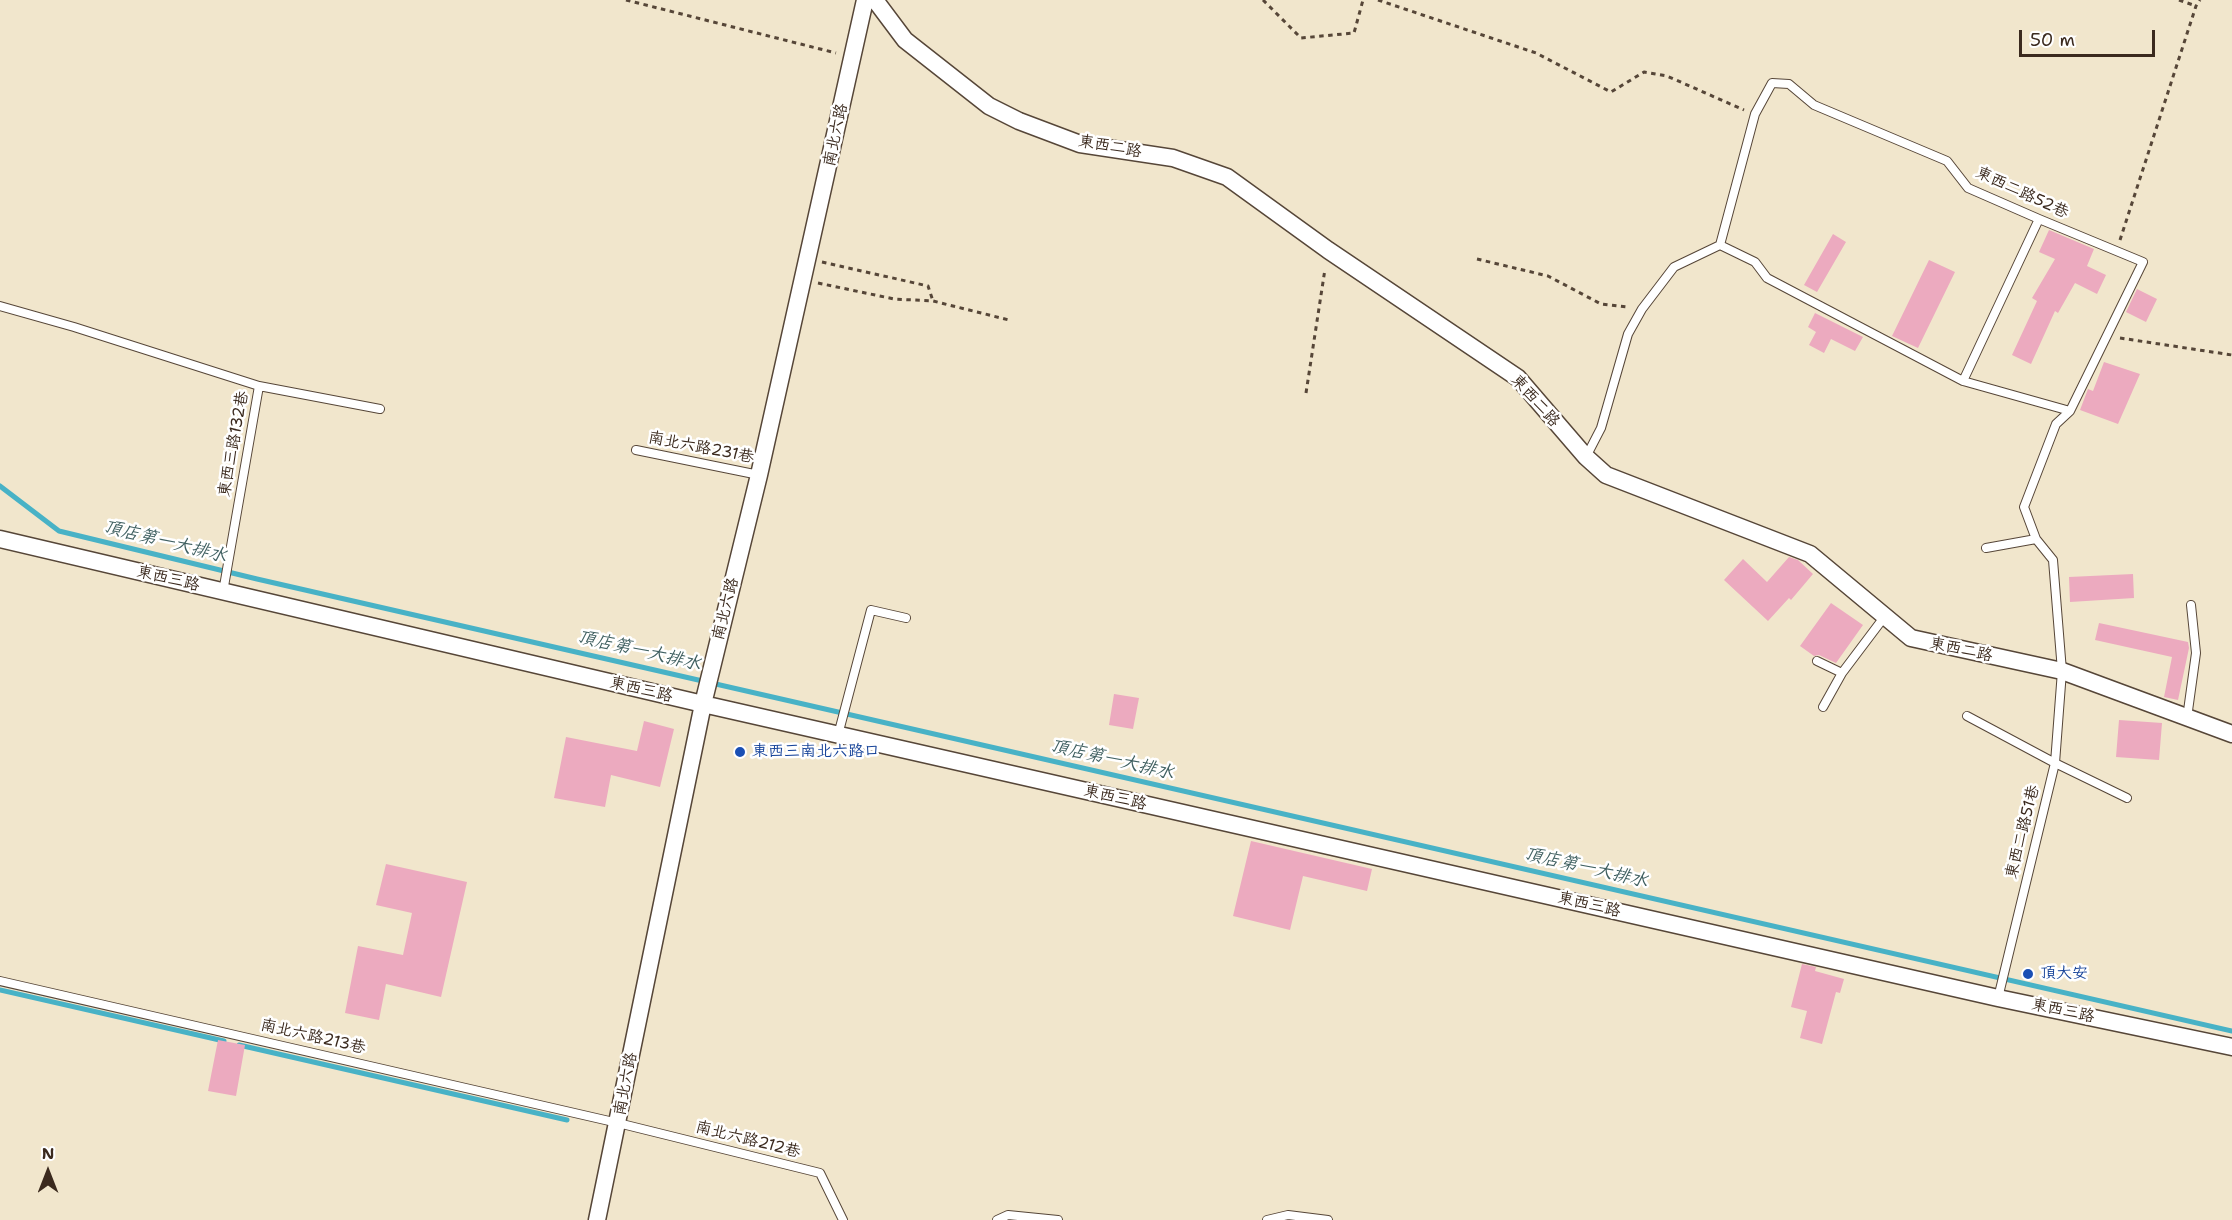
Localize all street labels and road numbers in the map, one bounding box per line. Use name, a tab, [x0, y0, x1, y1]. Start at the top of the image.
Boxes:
street label: 南北六路	[820, 102, 852, 168]
street label: 東西二路	[1077, 132, 1143, 162]
street label: 東西二路52巷	[1973, 163, 2071, 223]
street label: 東西二路	[1506, 371, 1564, 431]
street label: 東西三路132巷	[215, 390, 253, 498]
street label: 南北六路231巷	[646, 428, 756, 468]
street label: 東西三路	[135, 562, 201, 596]
street label: 南北六路	[709, 576, 743, 642]
street label: 東西二路	[1928, 634, 1994, 666]
street label: 東西三路	[608, 673, 674, 707]
street label: 東西三路	[1082, 781, 1148, 815]
street label: 東西二路51巷	[2002, 783, 2044, 881]
street label: 東西三路	[1556, 888, 1622, 922]
street label: 東西三路	[2030, 995, 2096, 1027]
street label: 南北六路213巷	[258, 1016, 368, 1058]
street label: 南北六路	[610, 1051, 642, 1117]
street label: 南北六路212巷	[694, 1118, 802, 1162]

